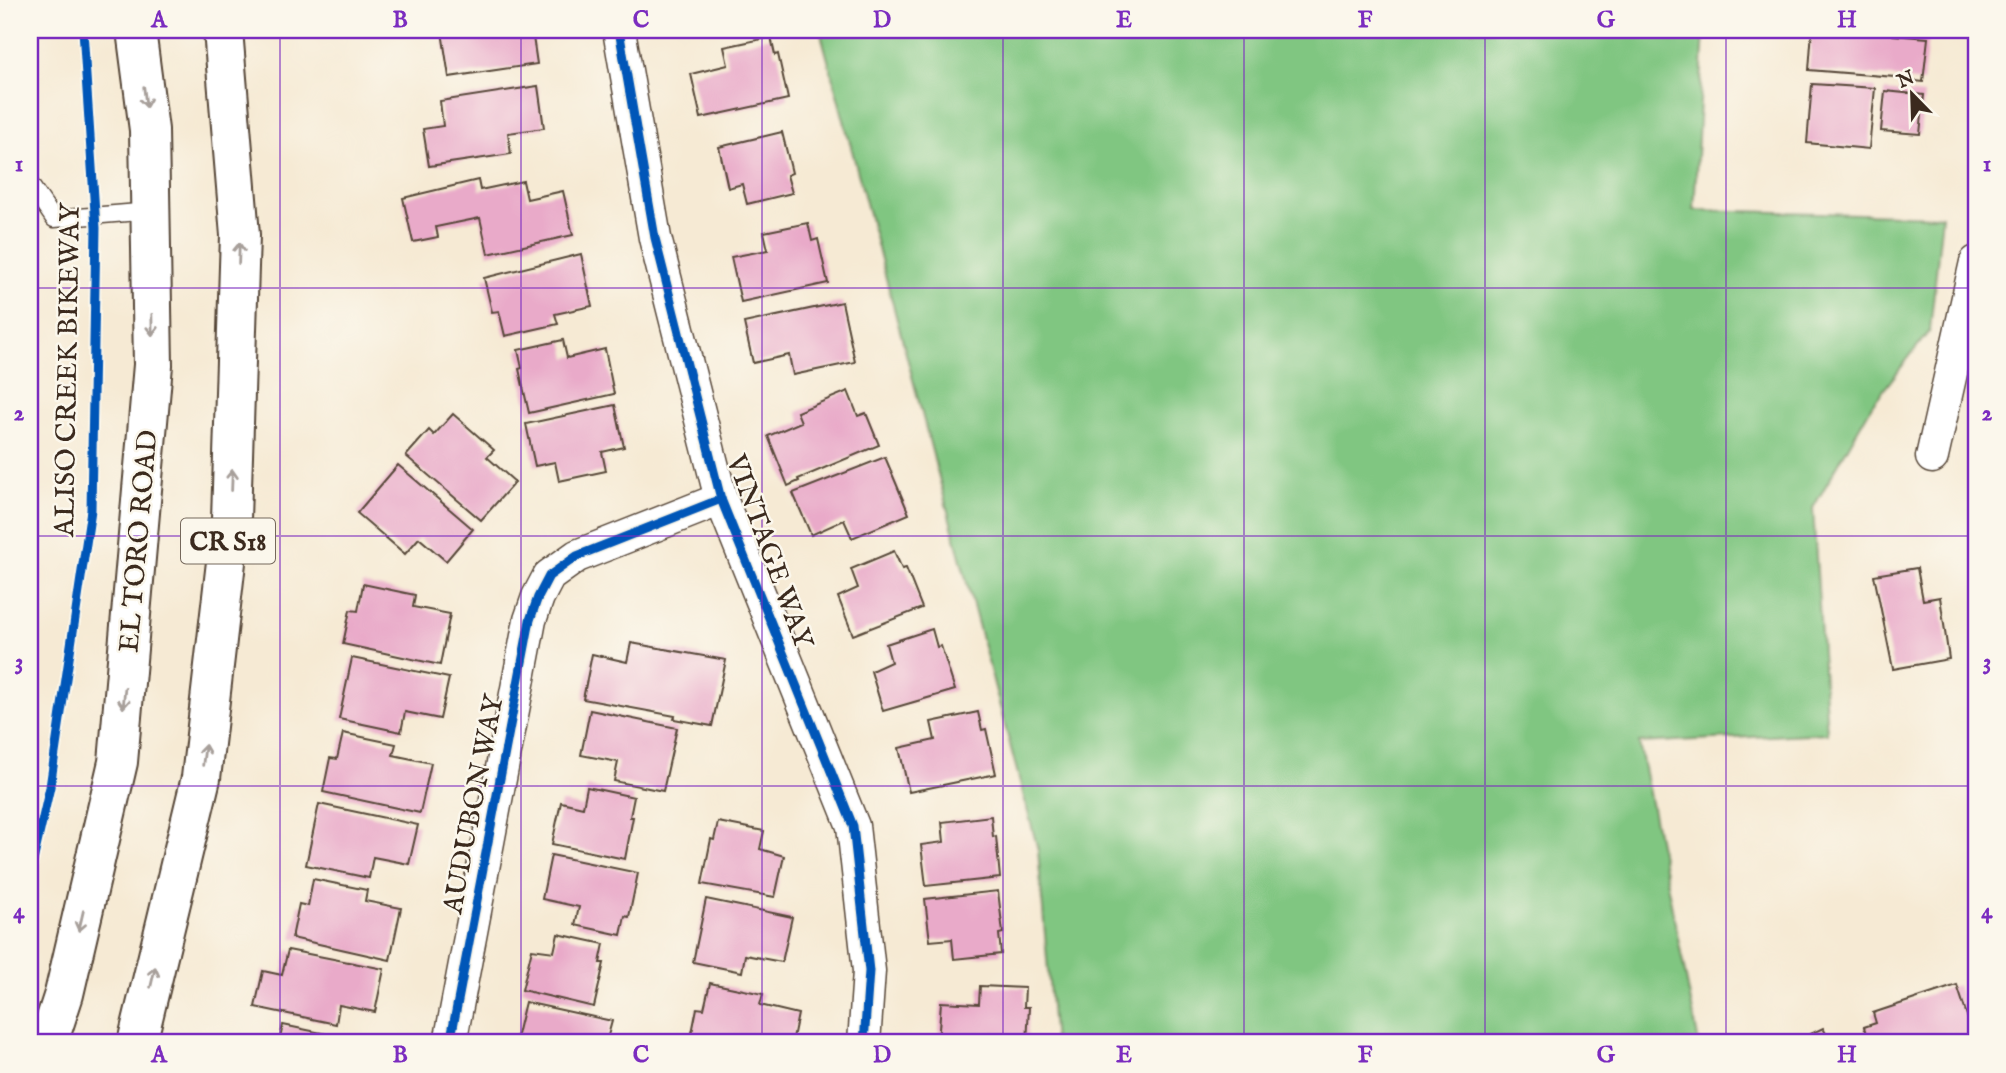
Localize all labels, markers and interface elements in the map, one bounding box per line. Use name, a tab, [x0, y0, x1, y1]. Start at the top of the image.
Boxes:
text: A	[150, 6, 168, 35]
text: B	[392, 6, 408, 35]
text: C	[633, 6, 650, 35]
text: D	[873, 6, 891, 35]
text: E	[1116, 6, 1132, 35]
text: F	[1358, 6, 1373, 35]
text: G	[1597, 6, 1616, 35]
text: H	[1837, 6, 1857, 35]
north arrow	[1876, 60, 1946, 130]
text: N	[1893, 66, 1919, 95]
one-way arrow	[139, 86, 152, 108]
text: 1	[15, 150, 23, 179]
text: 1	[1983, 150, 1991, 179]
street label: ALISO CREEK BIKEWAY	[48, 201, 89, 538]
one-way arrow	[233, 242, 246, 265]
one-way arrow	[145, 313, 159, 336]
text: 2	[14, 399, 25, 428]
text: 2	[1982, 399, 1993, 428]
street label: EL TORO ROAD	[112, 428, 167, 654]
street label: VINTAGE WAY	[717, 449, 821, 655]
one-way arrow	[225, 469, 239, 492]
road number: CR S18	[181, 519, 275, 564]
text: 3	[15, 648, 23, 677]
text: 3	[1983, 648, 1991, 677]
one-way arrow	[117, 686, 130, 709]
street label: AUDUBON WAY	[436, 690, 513, 918]
one-way arrow	[197, 744, 210, 767]
text: 4	[13, 897, 25, 926]
text: 4	[1981, 897, 1993, 926]
one-way arrow	[74, 909, 88, 932]
one-way arrow	[147, 966, 161, 989]
text: A	[150, 1041, 168, 1070]
text: B	[392, 1041, 408, 1070]
text: C	[633, 1041, 650, 1070]
text: D	[873, 1041, 891, 1070]
text: E	[1116, 1041, 1132, 1070]
text: F	[1358, 1041, 1373, 1070]
text: G	[1597, 1041, 1616, 1070]
text: H	[1837, 1041, 1857, 1070]

